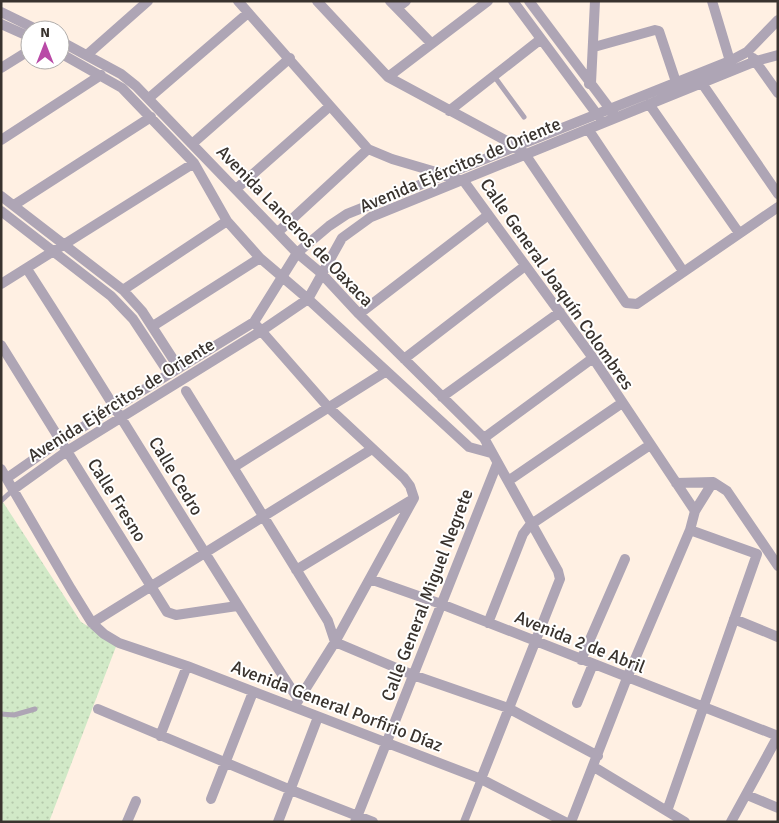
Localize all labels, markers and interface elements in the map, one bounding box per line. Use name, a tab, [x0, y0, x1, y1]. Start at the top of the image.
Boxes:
north arrow	[20, 20, 70, 70]
text: N	[40, 24, 50, 41]
street label: Avenida Ejércitos de Oriente	[356, 113, 564, 217]
street label: Avenida Lanceros de Oaxaca	[212, 141, 378, 311]
street label: Calle General Joaquín Colombres	[475, 174, 639, 394]
street label: Avenida Ejércitos de Oriente	[23, 333, 219, 467]
street label: Calle Cedro	[144, 433, 208, 519]
street label: Calle Fresno	[83, 454, 151, 546]
street label: Calle General Miguel Negrete	[376, 486, 478, 704]
street label: Avenida 2 de Abril	[512, 606, 648, 678]
street label: Avenida General Porfirio Díaz	[228, 655, 446, 757]

